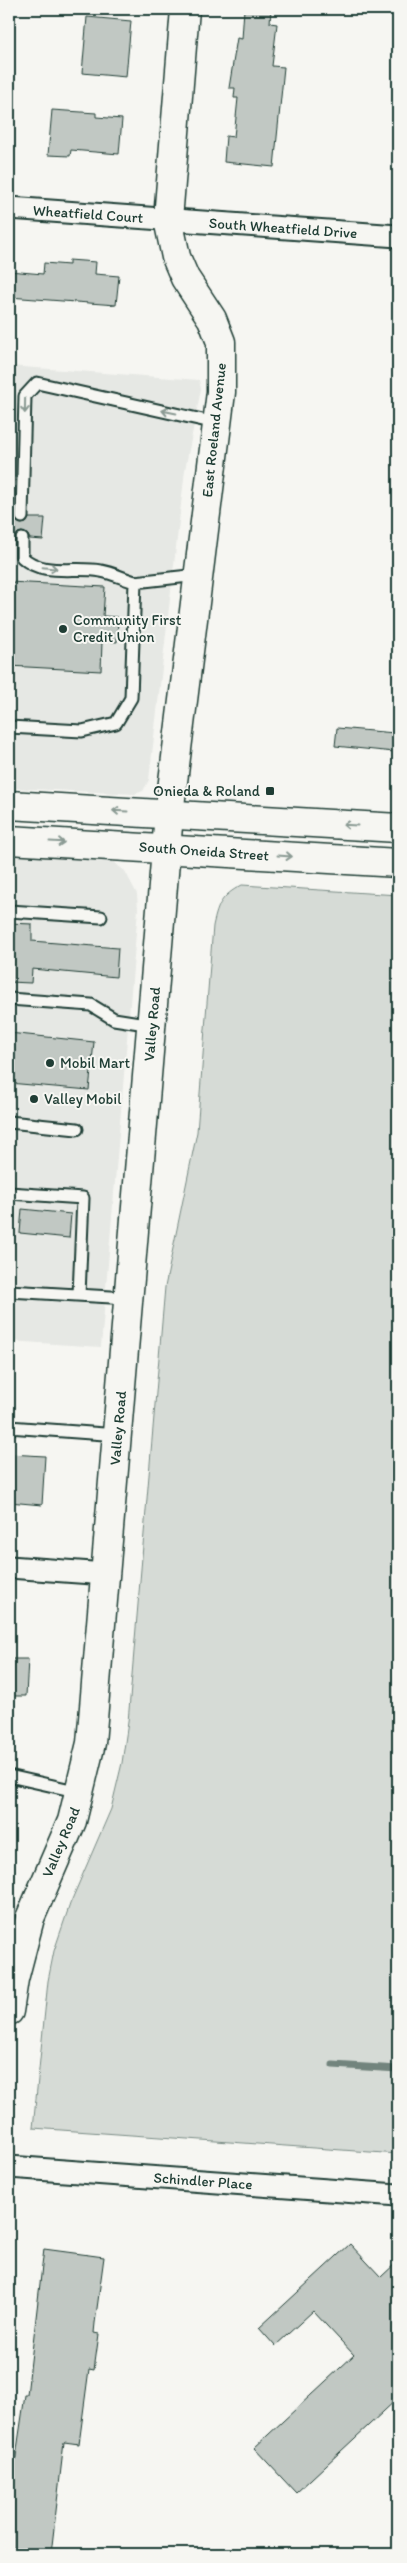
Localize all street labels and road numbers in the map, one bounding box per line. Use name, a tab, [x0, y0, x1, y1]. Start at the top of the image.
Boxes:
street label: Wheatfield Court	[32, 201, 144, 227]
street label: South Wheatfield Drive	[208, 214, 358, 242]
street label: East Roeland Avenue	[198, 362, 230, 498]
street label: South Oneida Street	[138, 837, 270, 865]
street label: Valley Road	[140, 985, 164, 1062]
street label: Valley Road	[106, 1389, 130, 1466]
street label: Valley Road	[38, 1803, 84, 1880]
street label: Schindler Place	[153, 2169, 253, 2193]

